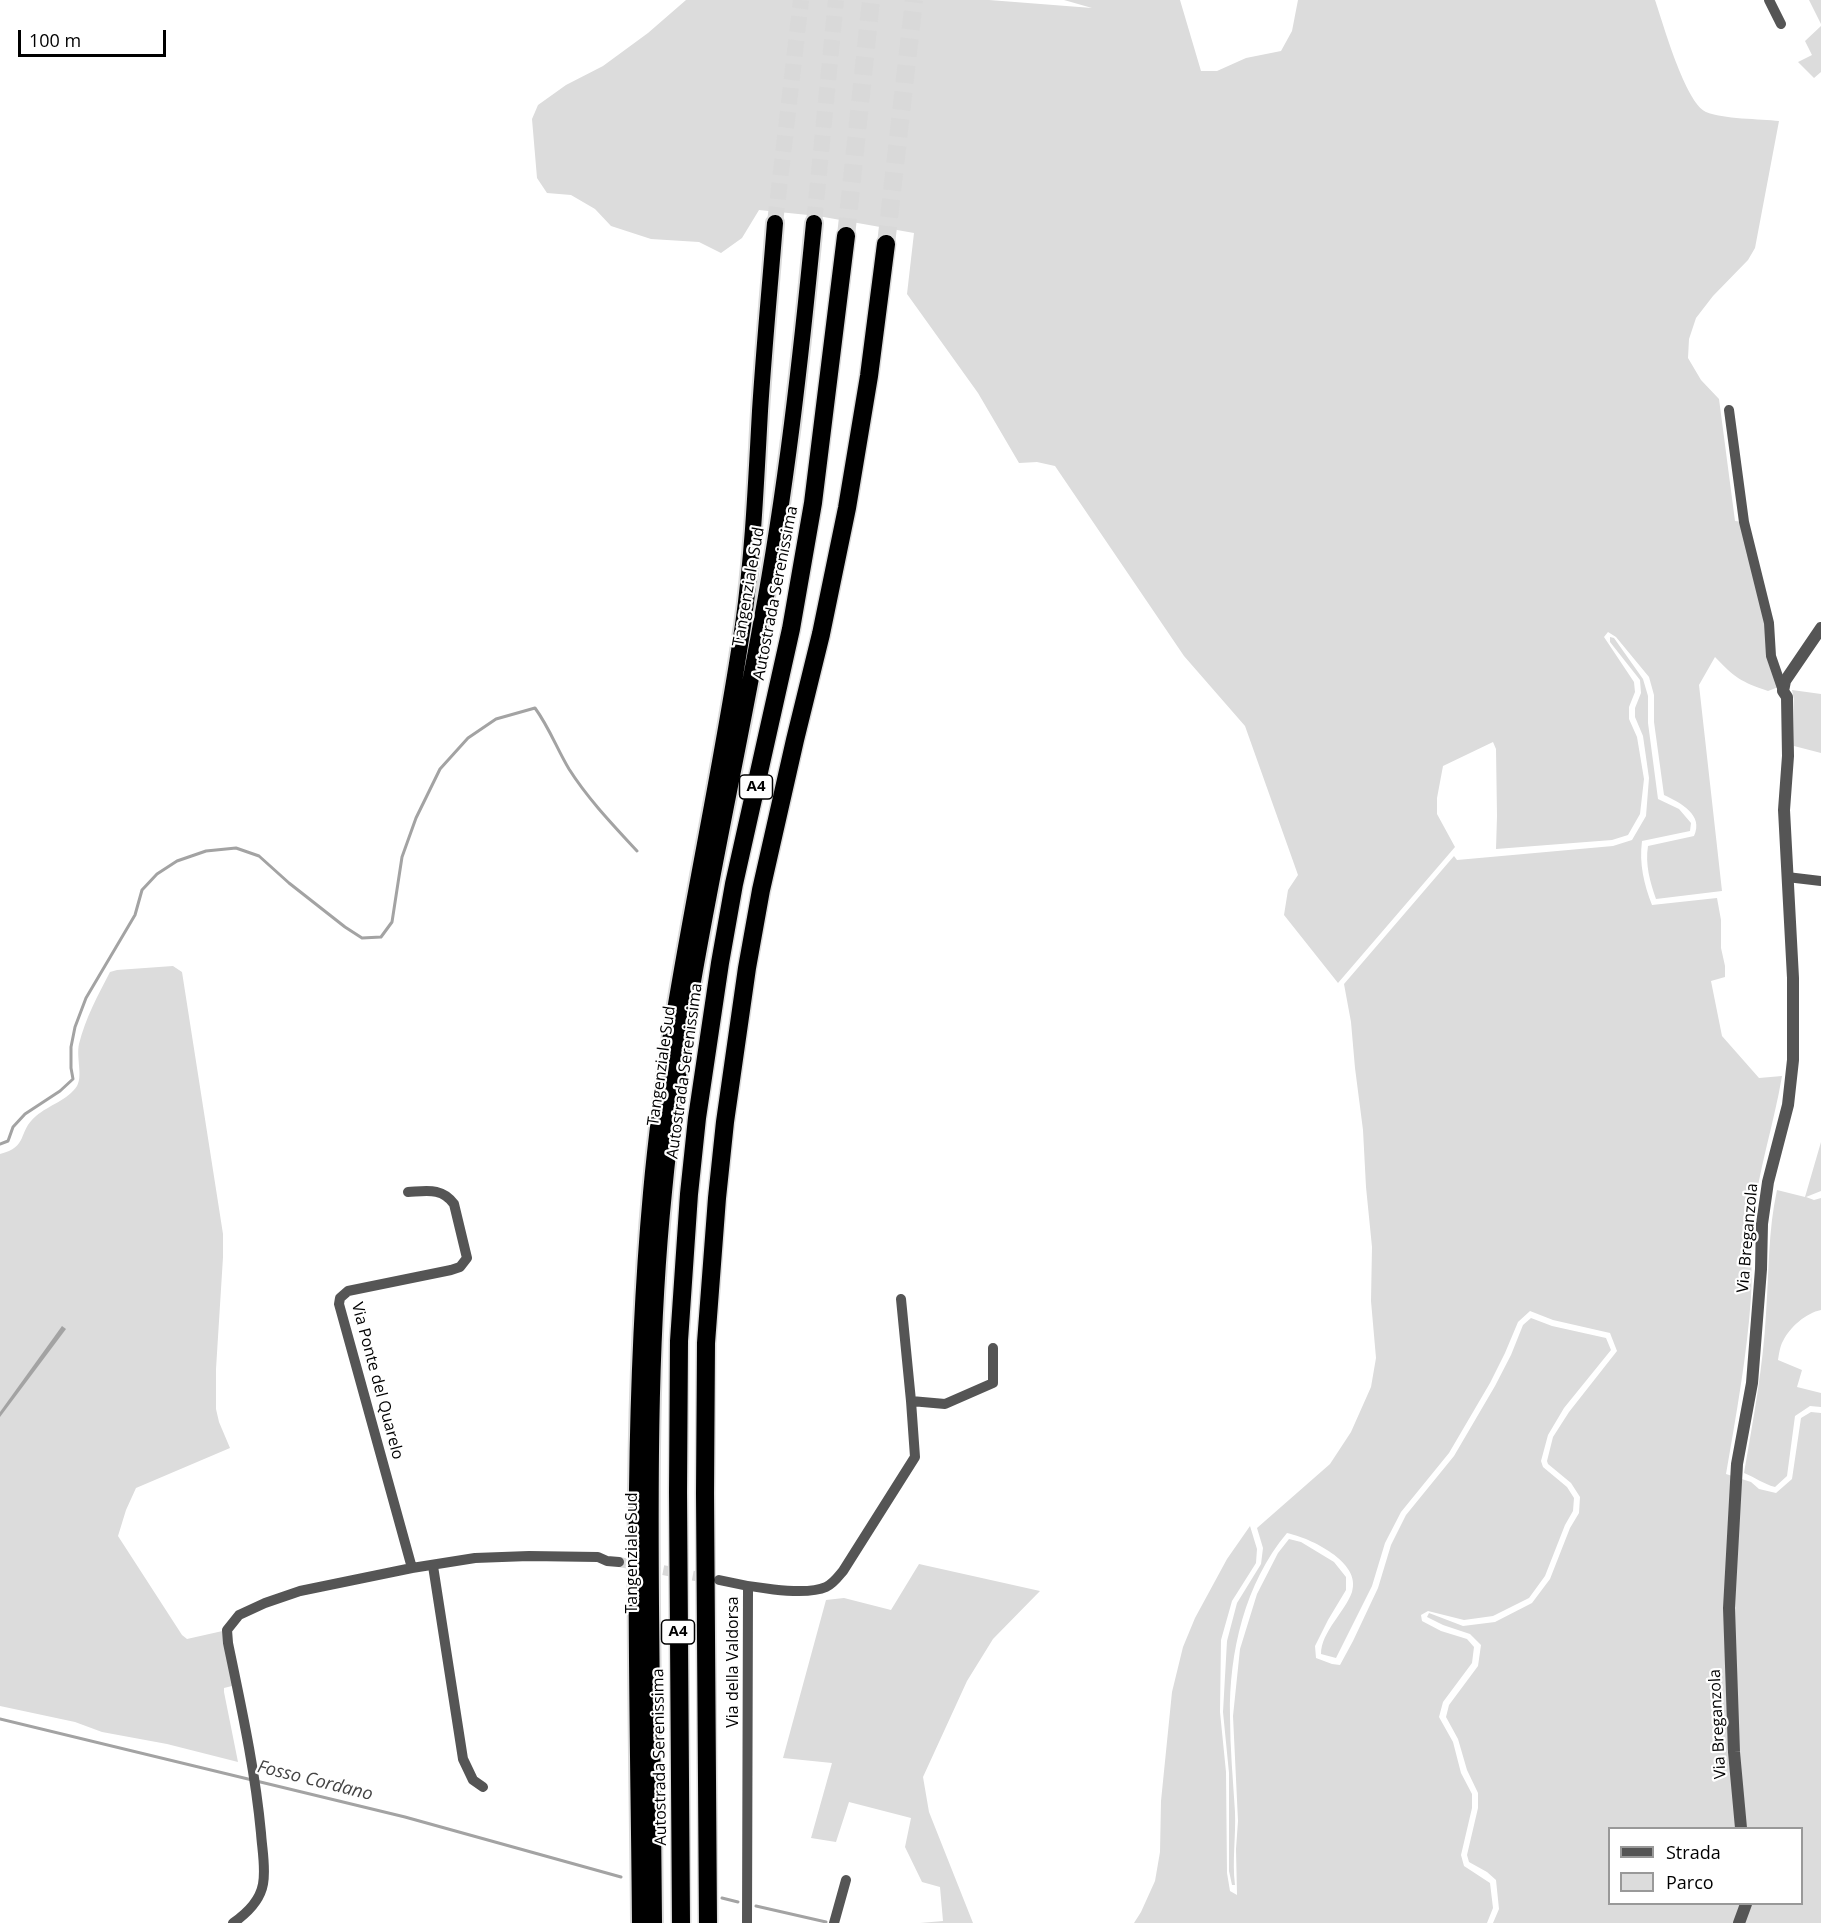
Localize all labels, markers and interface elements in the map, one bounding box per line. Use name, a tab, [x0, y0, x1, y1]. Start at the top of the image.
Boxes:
scale bar	[21, 18, 170, 56]
text: 100 m	[29, 28, 81, 52]
street label: Autostrada Serenissima	[750, 504, 802, 682]
street label: Tangenziale Sud	[729, 526, 769, 648]
road number: A4	[740, 775, 772, 799]
street label: Autostrada Serenissima	[663, 982, 707, 1160]
street label: Tangenziale Sud	[644, 1005, 680, 1127]
street label: Via Breganzola	[1734, 1182, 1762, 1294]
street label: Via Ponte del Quarelo	[347, 1300, 407, 1462]
street label: Tangenziale Sud	[622, 1493, 642, 1613]
street label: Via della Valdorsa	[723, 1596, 743, 1728]
road number: A4	[662, 1620, 694, 1644]
street label: Autostrada Serenissima	[649, 1668, 671, 1846]
street label: Via Breganzola	[1706, 1669, 1730, 1779]
water label: Fosso Cordano	[255, 1756, 375, 1806]
legend	[1608, 1827, 1803, 1905]
text: Strada	[1666, 1840, 1721, 1864]
text: Parco	[1666, 1870, 1714, 1894]

